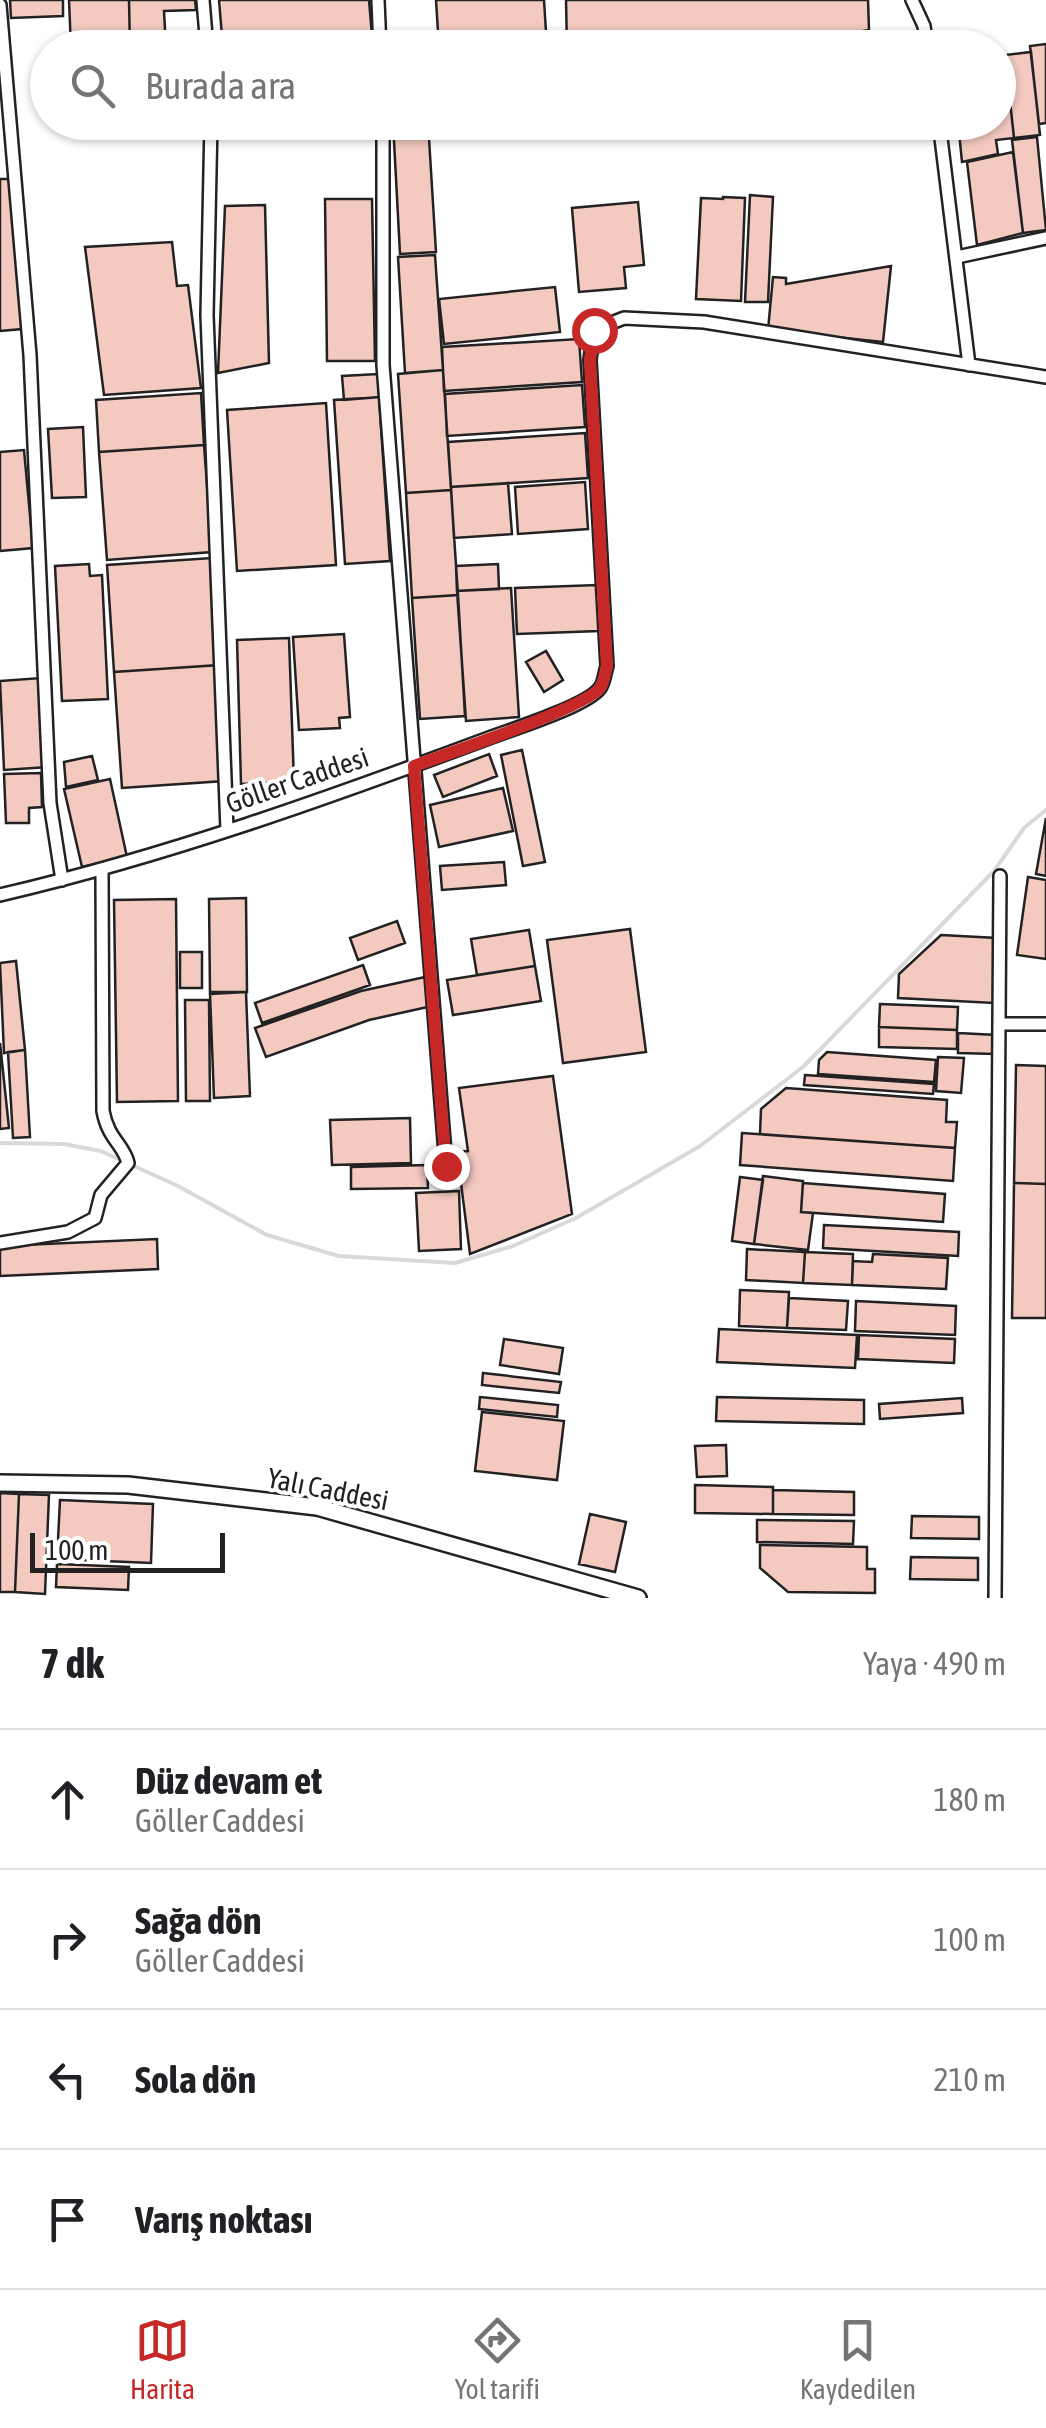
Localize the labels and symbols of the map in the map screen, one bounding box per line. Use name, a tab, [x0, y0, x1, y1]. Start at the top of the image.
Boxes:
route start	[572, 308, 618, 354]
street label: Göller Caddesi	[222, 741, 372, 819]
route end	[424, 1144, 470, 1190]
street label: Yalı Caddesi	[265, 1462, 391, 1516]
scale bar	[30, 1528, 225, 1572]

